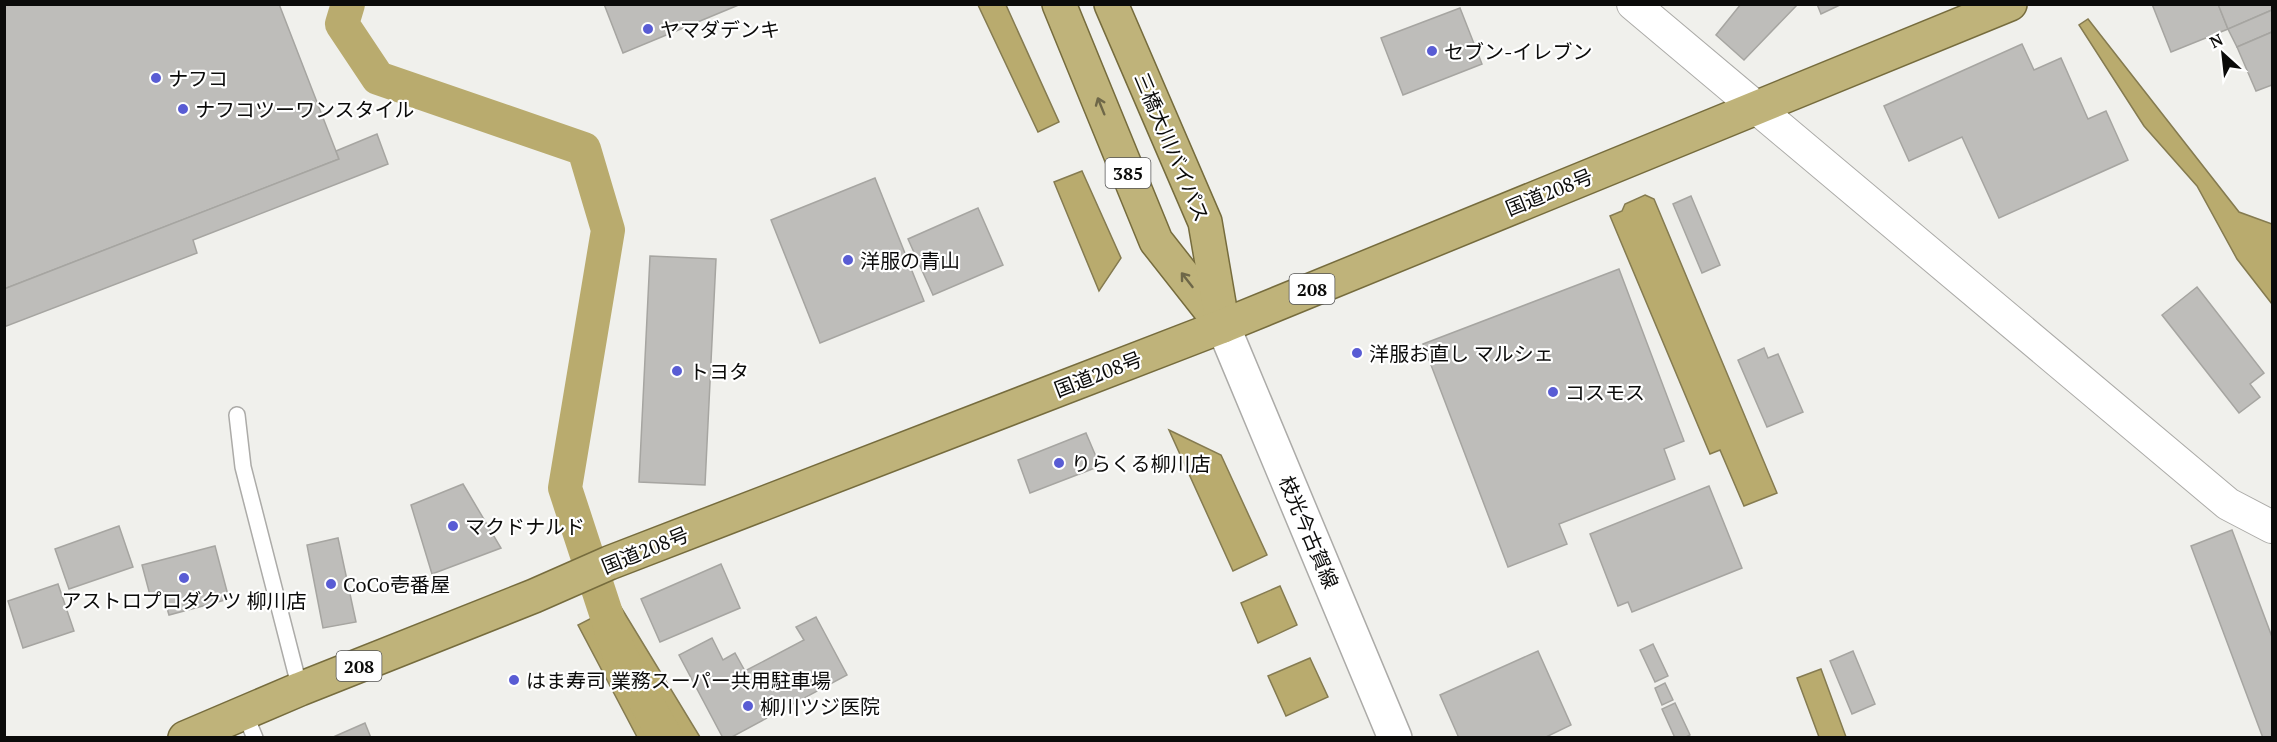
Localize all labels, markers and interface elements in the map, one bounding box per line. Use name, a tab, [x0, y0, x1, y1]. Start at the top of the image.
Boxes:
place label: ヤマダデンキ	[660, 16, 780, 43]
marker: ヤマダデンキ	[641, 22, 655, 36]
north arrow	[2193, 24, 2253, 84]
text: N	[2206, 28, 2227, 53]
place label: セブン-イレブン	[1444, 38, 1593, 65]
marker: セブン-イレブン	[1425, 44, 1439, 58]
place label: ナフコ	[168, 65, 228, 92]
street label: 三橋大川バイパス	[1128, 68, 1216, 226]
marker: ナフコ	[149, 71, 163, 85]
place label: ナフコツーワンスタイル	[195, 96, 415, 123]
one-way arrow	[1095, 98, 1106, 116]
marker: ナフコツーワンスタイル	[176, 102, 190, 116]
road number: 385	[1106, 158, 1150, 188]
street label: 国道208号	[1501, 162, 1597, 222]
place label: 洋服の青山	[860, 247, 960, 274]
marker: 洋服の青山	[841, 253, 855, 267]
one-way arrow	[1180, 272, 1193, 288]
road number: 208	[1290, 274, 1334, 304]
place label: 洋服お直し マルシェ	[1369, 340, 1554, 367]
street label: 国道208号	[1050, 345, 1146, 403]
marker: 洋服お直し マルシェ	[1350, 346, 1364, 360]
place label: トヨタ	[689, 358, 749, 385]
marker: トヨタ	[670, 364, 684, 378]
place label: コスモス	[1565, 379, 1645, 406]
marker: コスモス	[1546, 385, 1560, 399]
place label: りらくる柳川店	[1071, 450, 1211, 477]
marker: りらくる柳川店	[1052, 456, 1066, 470]
street label: 枝光今古賀線	[1273, 471, 1345, 593]
place label: マクドナルド	[465, 513, 585, 540]
marker: マクドナルド	[446, 519, 460, 533]
street label: 国道208号	[597, 520, 693, 580]
marker: アストロプロダクツ 柳川店	[177, 571, 191, 585]
place label: CoCo壱番屋	[343, 571, 450, 598]
marker: CoCo壱番屋	[324, 577, 338, 591]
place label: アストロプロダクツ 柳川店	[62, 587, 306, 614]
road number: 208	[336, 651, 382, 681]
place label: はま寿司 業務スーパー共用駐車場	[526, 667, 831, 694]
marker: はま寿司 業務スーパー共用駐車場	[507, 673, 521, 687]
place label: 柳川ツジ医院	[760, 693, 880, 720]
marker: 柳川ツジ医院	[741, 699, 755, 713]

